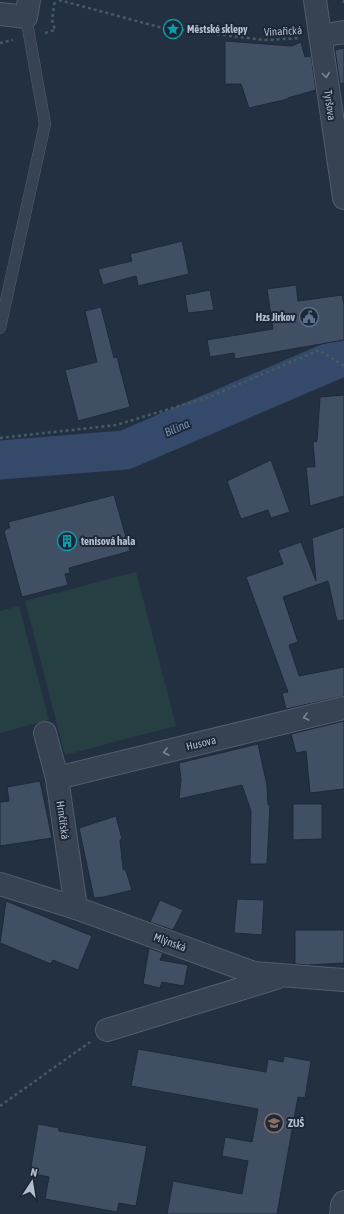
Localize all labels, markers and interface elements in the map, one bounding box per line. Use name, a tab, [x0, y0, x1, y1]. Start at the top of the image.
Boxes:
place icon: Městské sklepy	[162, 18, 184, 40]
place label: Městské sklepy	[187, 23, 248, 35]
street label: Vinařická	[264, 24, 302, 38]
one-way arrow	[321, 72, 330, 78]
street label: Tyršova	[322, 89, 338, 121]
public building icon: Hzs Jirkov	[298, 306, 320, 328]
place label: Hzs Jirkov	[256, 311, 295, 323]
water label: Bílina	[162, 416, 192, 439]
building icon: tenisová hala	[56, 530, 78, 552]
place label: tenisová hala	[80, 535, 135, 547]
one-way arrow	[303, 712, 310, 721]
street label: Husova	[185, 734, 217, 752]
one-way arrow	[163, 747, 170, 755]
street label: Hrnčířská	[54, 800, 72, 840]
street label: Mlýnská	[152, 931, 188, 953]
school or university icon: ZUŠ	[263, 1112, 285, 1134]
place label: ZUŠ	[288, 1117, 304, 1129]
north arrow	[12, 1162, 52, 1202]
text: N	[30, 1166, 39, 1179]

